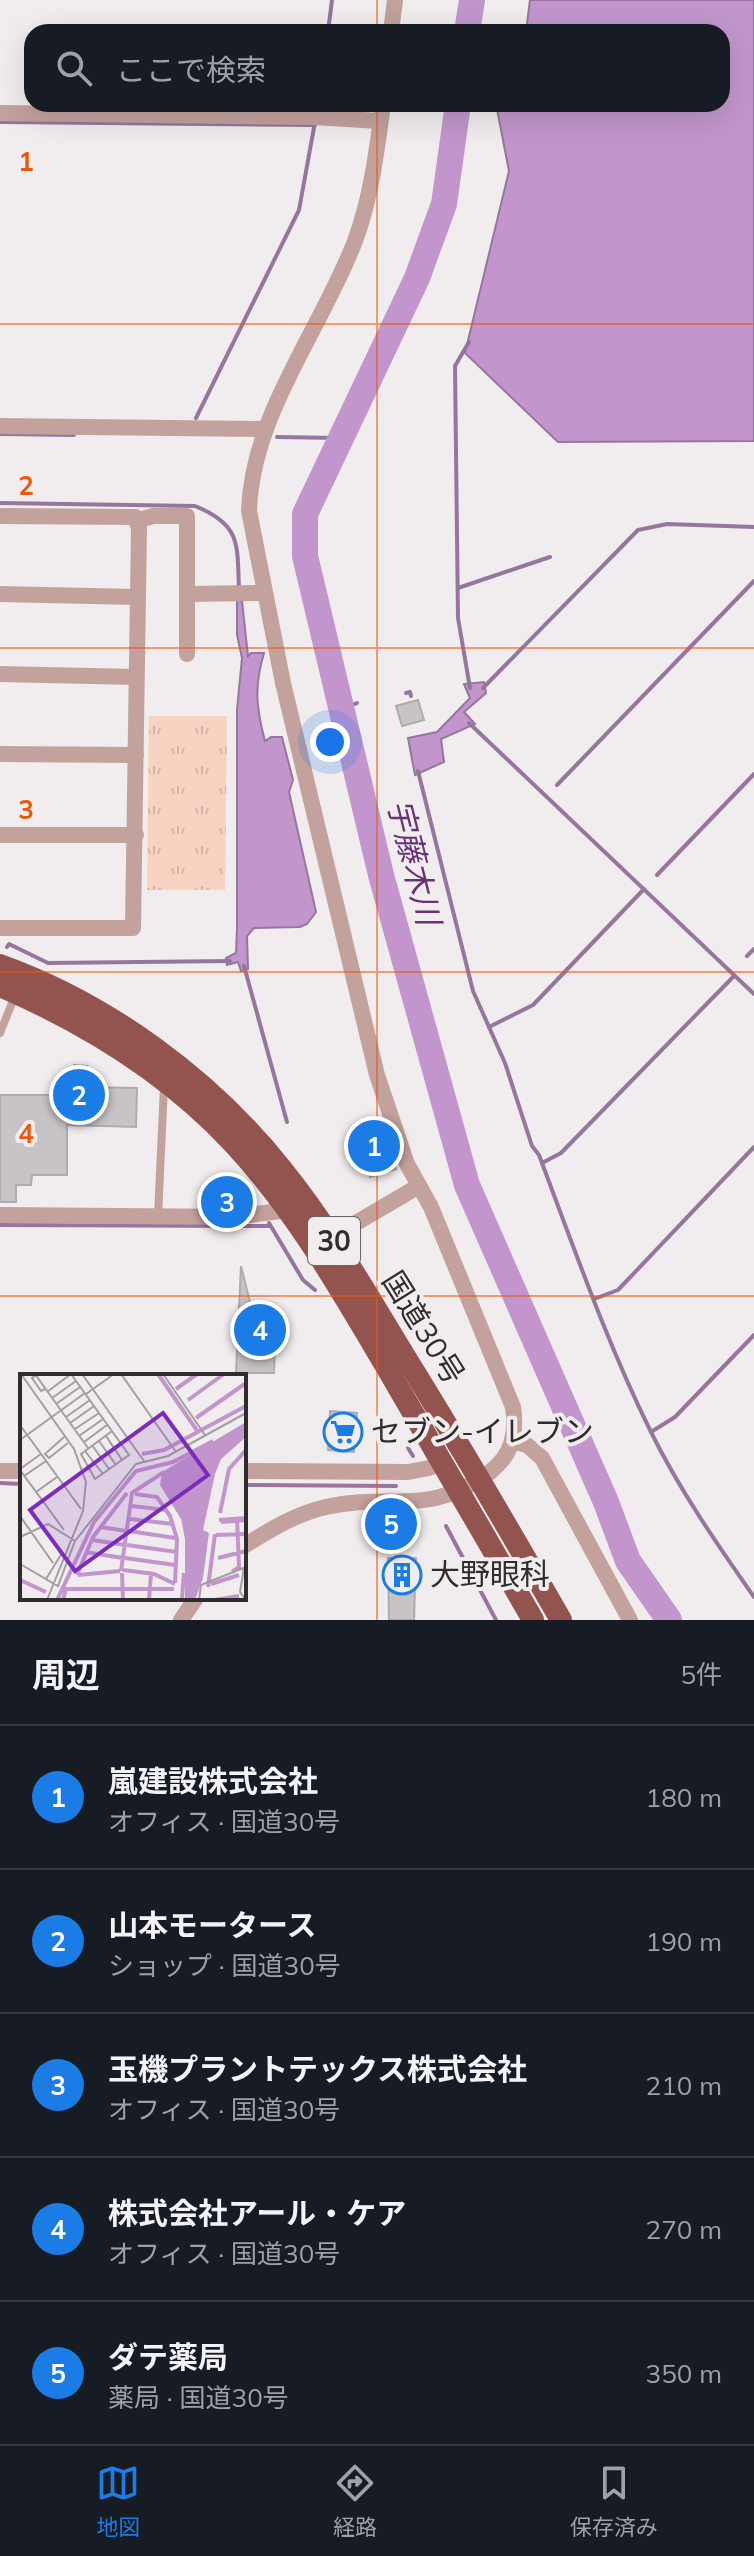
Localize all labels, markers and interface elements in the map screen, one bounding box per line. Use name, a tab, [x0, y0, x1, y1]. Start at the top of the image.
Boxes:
search box	[24, 24, 730, 112]
icon: search	[52, 46, 96, 90]
text: ここで検索	[116, 51, 266, 89]
text: 1	[18, 145, 34, 178]
text: 2	[18, 469, 34, 502]
your location	[310, 722, 350, 762]
text: 3	[18, 793, 34, 826]
water label: 宇藤木川	[380, 795, 451, 932]
pin: 2	[53, 1065, 105, 1125]
pin: 1	[348, 1116, 400, 1176]
text: 4	[18, 1117, 34, 1150]
pin: 3	[201, 1172, 253, 1232]
road number: 30	[308, 1217, 360, 1265]
street label: 国道30号	[374, 1264, 473, 1391]
pin: 4	[234, 1300, 286, 1360]
inset map	[20, 1374, 246, 1600]
supermarket icon: セブン-イレブン	[322, 1411, 364, 1453]
place label: セブン-イレブン	[371, 1412, 594, 1450]
pin: 5	[365, 1494, 417, 1554]
building icon: 大野眼科	[381, 1554, 423, 1596]
place label: 大野眼科	[430, 1555, 550, 1593]
text: 周辺	[32, 1653, 100, 1696]
text: 5件	[680, 1658, 722, 1691]
text: 嵐建設株式会社	[108, 1762, 318, 1800]
text: 1	[50, 1781, 66, 1814]
text: 180 m	[646, 1781, 722, 1814]
text: オフィス · 国道30号	[108, 1805, 340, 1838]
text: 山本モータース	[108, 1906, 317, 1944]
text: 2	[50, 1925, 66, 1958]
text: 190 m	[646, 1925, 722, 1958]
text: ショップ · 国道30号	[108, 1949, 341, 1982]
text: 玉機プラントテックス株式会社	[108, 2050, 527, 2088]
text: 3	[50, 2069, 66, 2102]
text: 210 m	[646, 2069, 722, 2102]
text: オフィス · 国道30号	[108, 2093, 340, 2126]
text: 株式会社アール・ケア	[108, 2194, 406, 2232]
text: 4	[50, 2213, 66, 2246]
text: 270 m	[646, 2213, 722, 2246]
text: オフィス · 国道30号	[108, 2237, 340, 2270]
text: ダテ薬局	[108, 2338, 228, 2376]
text: 5	[50, 2357, 66, 2390]
text: 350 m	[646, 2357, 722, 2390]
text: 薬局 · 国道30号	[108, 2381, 289, 2414]
tab: 地図	[96, 2461, 140, 2541]
tab: 経路	[333, 2461, 377, 2541]
tab: 保存済み	[570, 2461, 658, 2541]

